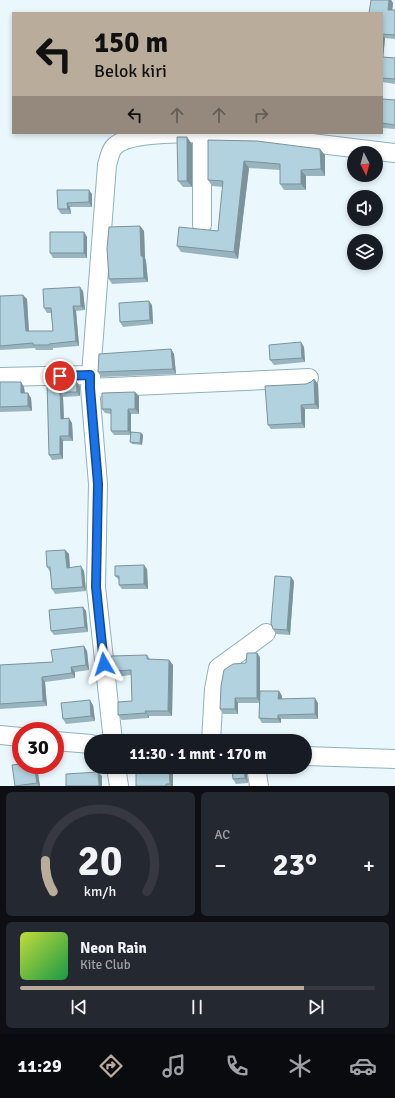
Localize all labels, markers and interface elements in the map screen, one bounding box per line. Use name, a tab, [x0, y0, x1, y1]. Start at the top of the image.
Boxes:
text: 150 m	[94, 26, 168, 60]
icon: left	[28, 28, 80, 80]
text: Belok kiri	[94, 60, 167, 82]
icon: left	[124, 104, 146, 126]
icon: ahead	[166, 104, 188, 126]
icon: ahead	[208, 104, 230, 126]
icon: right	[250, 104, 272, 126]
north arrow	[347, 146, 383, 182]
map controls	[347, 146, 383, 270]
button: sound	[347, 190, 383, 226]
button: layers	[347, 234, 383, 270]
pin	[43, 359, 77, 393]
icon: arrive	[49, 365, 71, 387]
position arrow	[83, 643, 125, 685]
speed limit sign: 30	[12, 722, 64, 774]
text: 11:30 · 1 mnt · 170 m	[130, 745, 266, 763]
text: AC	[215, 827, 230, 843]
text: 20	[78, 836, 123, 887]
text: 23°	[273, 847, 317, 884]
text: −	[215, 852, 226, 879]
text: +	[363, 852, 375, 879]
text: km/h	[84, 883, 116, 900]
text: Neon Rain	[80, 939, 147, 957]
text: Kite Club	[80, 957, 131, 973]
icon: previous	[68, 996, 90, 1018]
icon: pause	[186, 996, 208, 1018]
icon: next	[305, 996, 327, 1018]
icon: directions	[97, 1052, 125, 1080]
icon: music	[160, 1052, 188, 1080]
icon: phone	[223, 1052, 251, 1080]
icon: climate	[286, 1052, 314, 1080]
icon: car	[349, 1052, 377, 1080]
text: 11:29	[18, 1055, 62, 1077]

